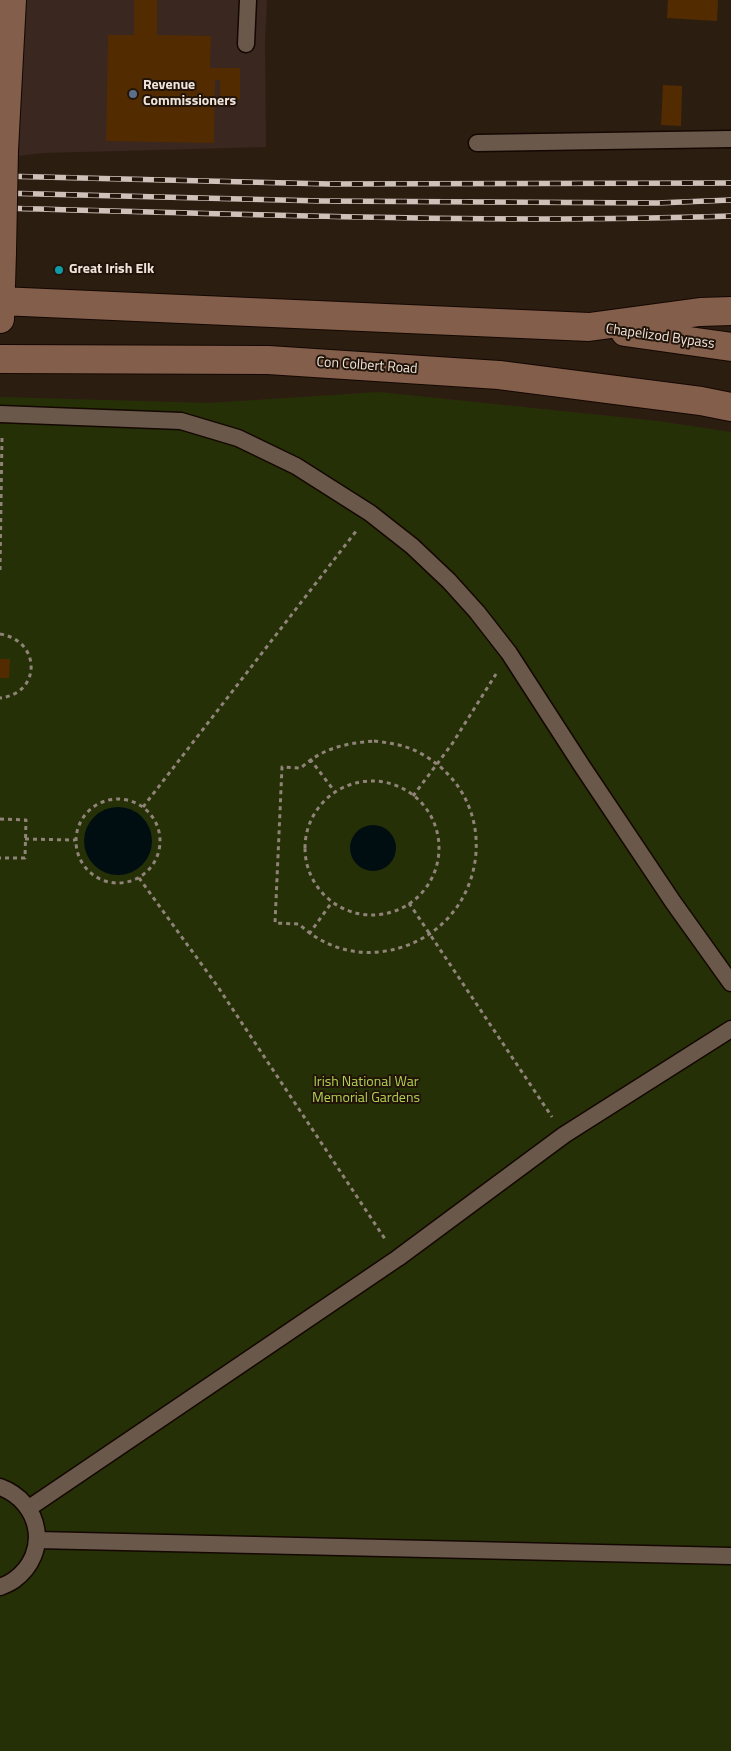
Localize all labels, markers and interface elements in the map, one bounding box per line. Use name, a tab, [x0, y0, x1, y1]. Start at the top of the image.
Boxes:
place label: Revenue Commissioners	[143, 78, 236, 110]
marker: Revenue Commissioners	[127, 88, 139, 100]
place label: Great Irish Elk	[69, 262, 154, 278]
marker: Great Irish Elk	[53, 264, 65, 276]
street label: Chapelizod Bypass	[604, 321, 716, 353]
street label: Con Colbert Road	[316, 354, 418, 378]
park label: Irish National War Memorial Gardens	[312, 1075, 420, 1108]

